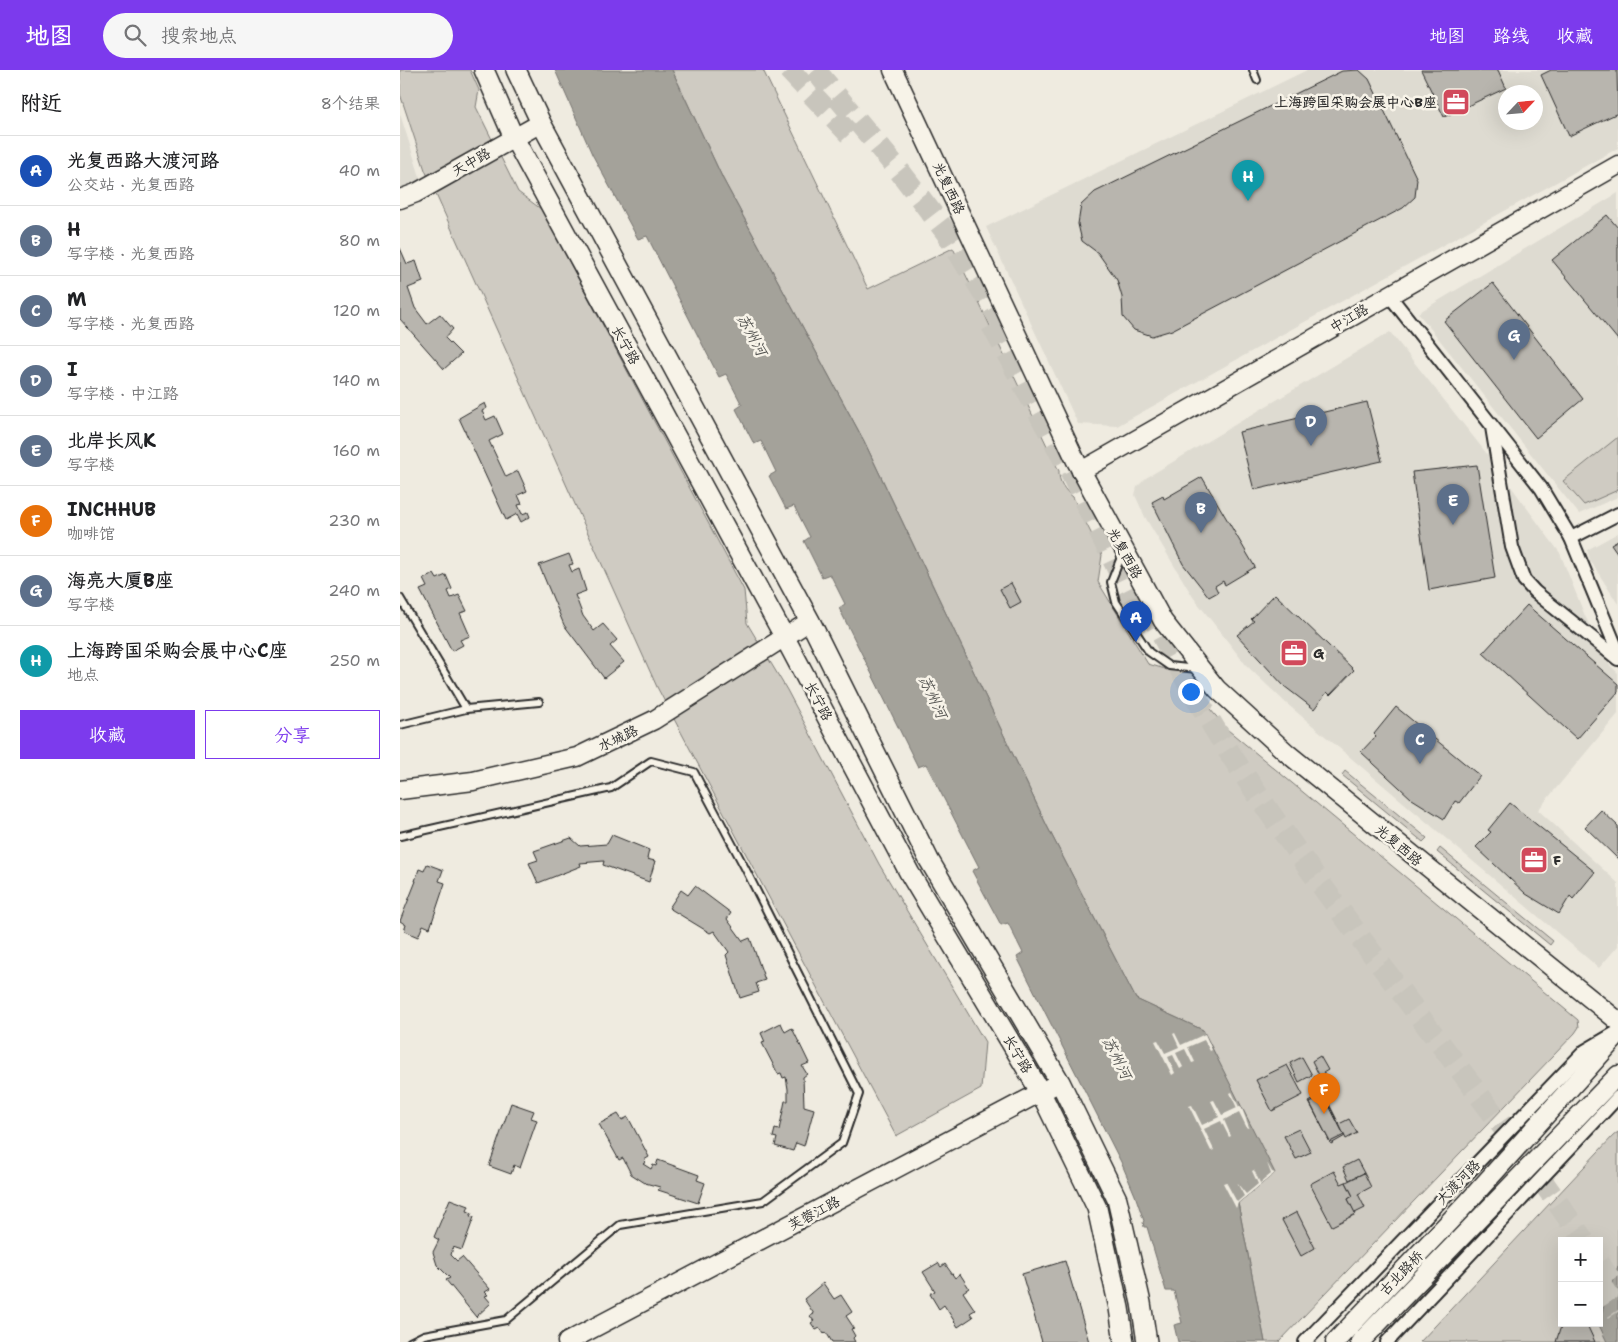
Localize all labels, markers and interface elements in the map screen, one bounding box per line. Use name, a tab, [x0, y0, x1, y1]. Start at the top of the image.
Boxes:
search box	[103, 13, 453, 58]
text: 地图	[25, 20, 73, 52]
icon: search	[121, 21, 149, 49]
text: 搜索地点	[161, 23, 237, 48]
text: 地图	[1429, 24, 1465, 48]
text: 路线	[1493, 24, 1529, 48]
text: 收藏	[1557, 24, 1593, 48]
north arrow	[1498, 85, 1543, 130]
office icon: 上海跨国采购会展中心B座	[1441, 87, 1471, 117]
text: 附近	[20, 89, 62, 117]
text: 8个结果	[321, 93, 380, 114]
place label: 上海跨国采购会展中心B座	[1274, 93, 1437, 111]
street label: 天中路	[448, 144, 494, 180]
text: 光复西路大渡河路	[67, 148, 219, 173]
street label: 光复西路	[929, 159, 969, 217]
text: A	[30, 160, 42, 181]
text: 40 m	[338, 160, 380, 181]
pin: H	[1232, 160, 1264, 201]
text: 公交站 · 光复西路	[67, 174, 194, 195]
text: H	[67, 217, 81, 242]
text: B	[31, 230, 41, 251]
text: 80 m	[339, 230, 380, 251]
text: 写字楼 · 光复西路	[67, 243, 194, 264]
text: M	[67, 287, 87, 312]
text: C	[31, 300, 41, 321]
text: 120 m	[333, 300, 380, 321]
street label: 中江路	[1326, 300, 1372, 336]
water label: 苏州河	[732, 310, 773, 362]
text: 写字楼 · 光复西路	[67, 313, 194, 334]
pin: G	[1498, 319, 1530, 360]
street label: 长宁路	[608, 322, 644, 368]
text: I	[67, 357, 78, 382]
text: D	[30, 370, 42, 391]
text: 140 m	[333, 370, 380, 391]
text: 写字楼 · 中江路	[67, 383, 178, 404]
pin: D	[1295, 405, 1327, 446]
text: 北岸长风K	[67, 428, 156, 453]
text: E	[31, 440, 41, 461]
text: 160 m	[333, 440, 380, 461]
text: 写字楼	[67, 454, 115, 475]
pin: E	[1437, 484, 1469, 525]
pin: B	[1185, 492, 1217, 533]
text: INCHHUB	[67, 497, 156, 522]
text: F	[31, 510, 41, 531]
text: 230 m	[328, 510, 380, 531]
text: 咖啡馆	[67, 523, 115, 544]
street label: 光复西路	[1104, 524, 1146, 582]
text: 海亮大厦B座	[67, 568, 174, 593]
text: G	[30, 580, 42, 601]
text: 240 m	[328, 580, 380, 601]
text: 写字楼	[67, 594, 115, 615]
pin: A	[1120, 601, 1152, 642]
text: 上海跨国采购会展中心C座	[67, 638, 288, 663]
office icon: G	[1279, 638, 1309, 668]
place label: G	[1313, 644, 1324, 662]
text: H	[30, 650, 42, 671]
text: 250 m	[329, 650, 380, 671]
text: 地点	[67, 664, 99, 685]
water label: 苏州河	[914, 672, 953, 724]
street label: 长宁路	[801, 678, 837, 724]
your location	[1178, 679, 1204, 705]
button: 收藏	[20, 710, 195, 759]
button: 分享	[205, 710, 380, 759]
street label: 水城路	[595, 721, 641, 755]
pin: C	[1404, 723, 1436, 764]
street label: 光复西路	[1372, 820, 1426, 870]
office icon: F	[1519, 845, 1549, 875]
place label: F	[1553, 851, 1561, 869]
street label: 长宁路	[999, 1031, 1037, 1077]
water label: 苏州河	[1098, 1033, 1137, 1085]
pin: F	[1308, 1073, 1340, 1114]
street label: 大渡河路	[1432, 1156, 1484, 1208]
street label: 芙蓉江路	[785, 1192, 843, 1234]
map controls	[1558, 1237, 1603, 1327]
button: +	[1558, 1237, 1603, 1282]
street label: 古北路桥	[1375, 1247, 1427, 1299]
button: −	[1558, 1282, 1603, 1327]

